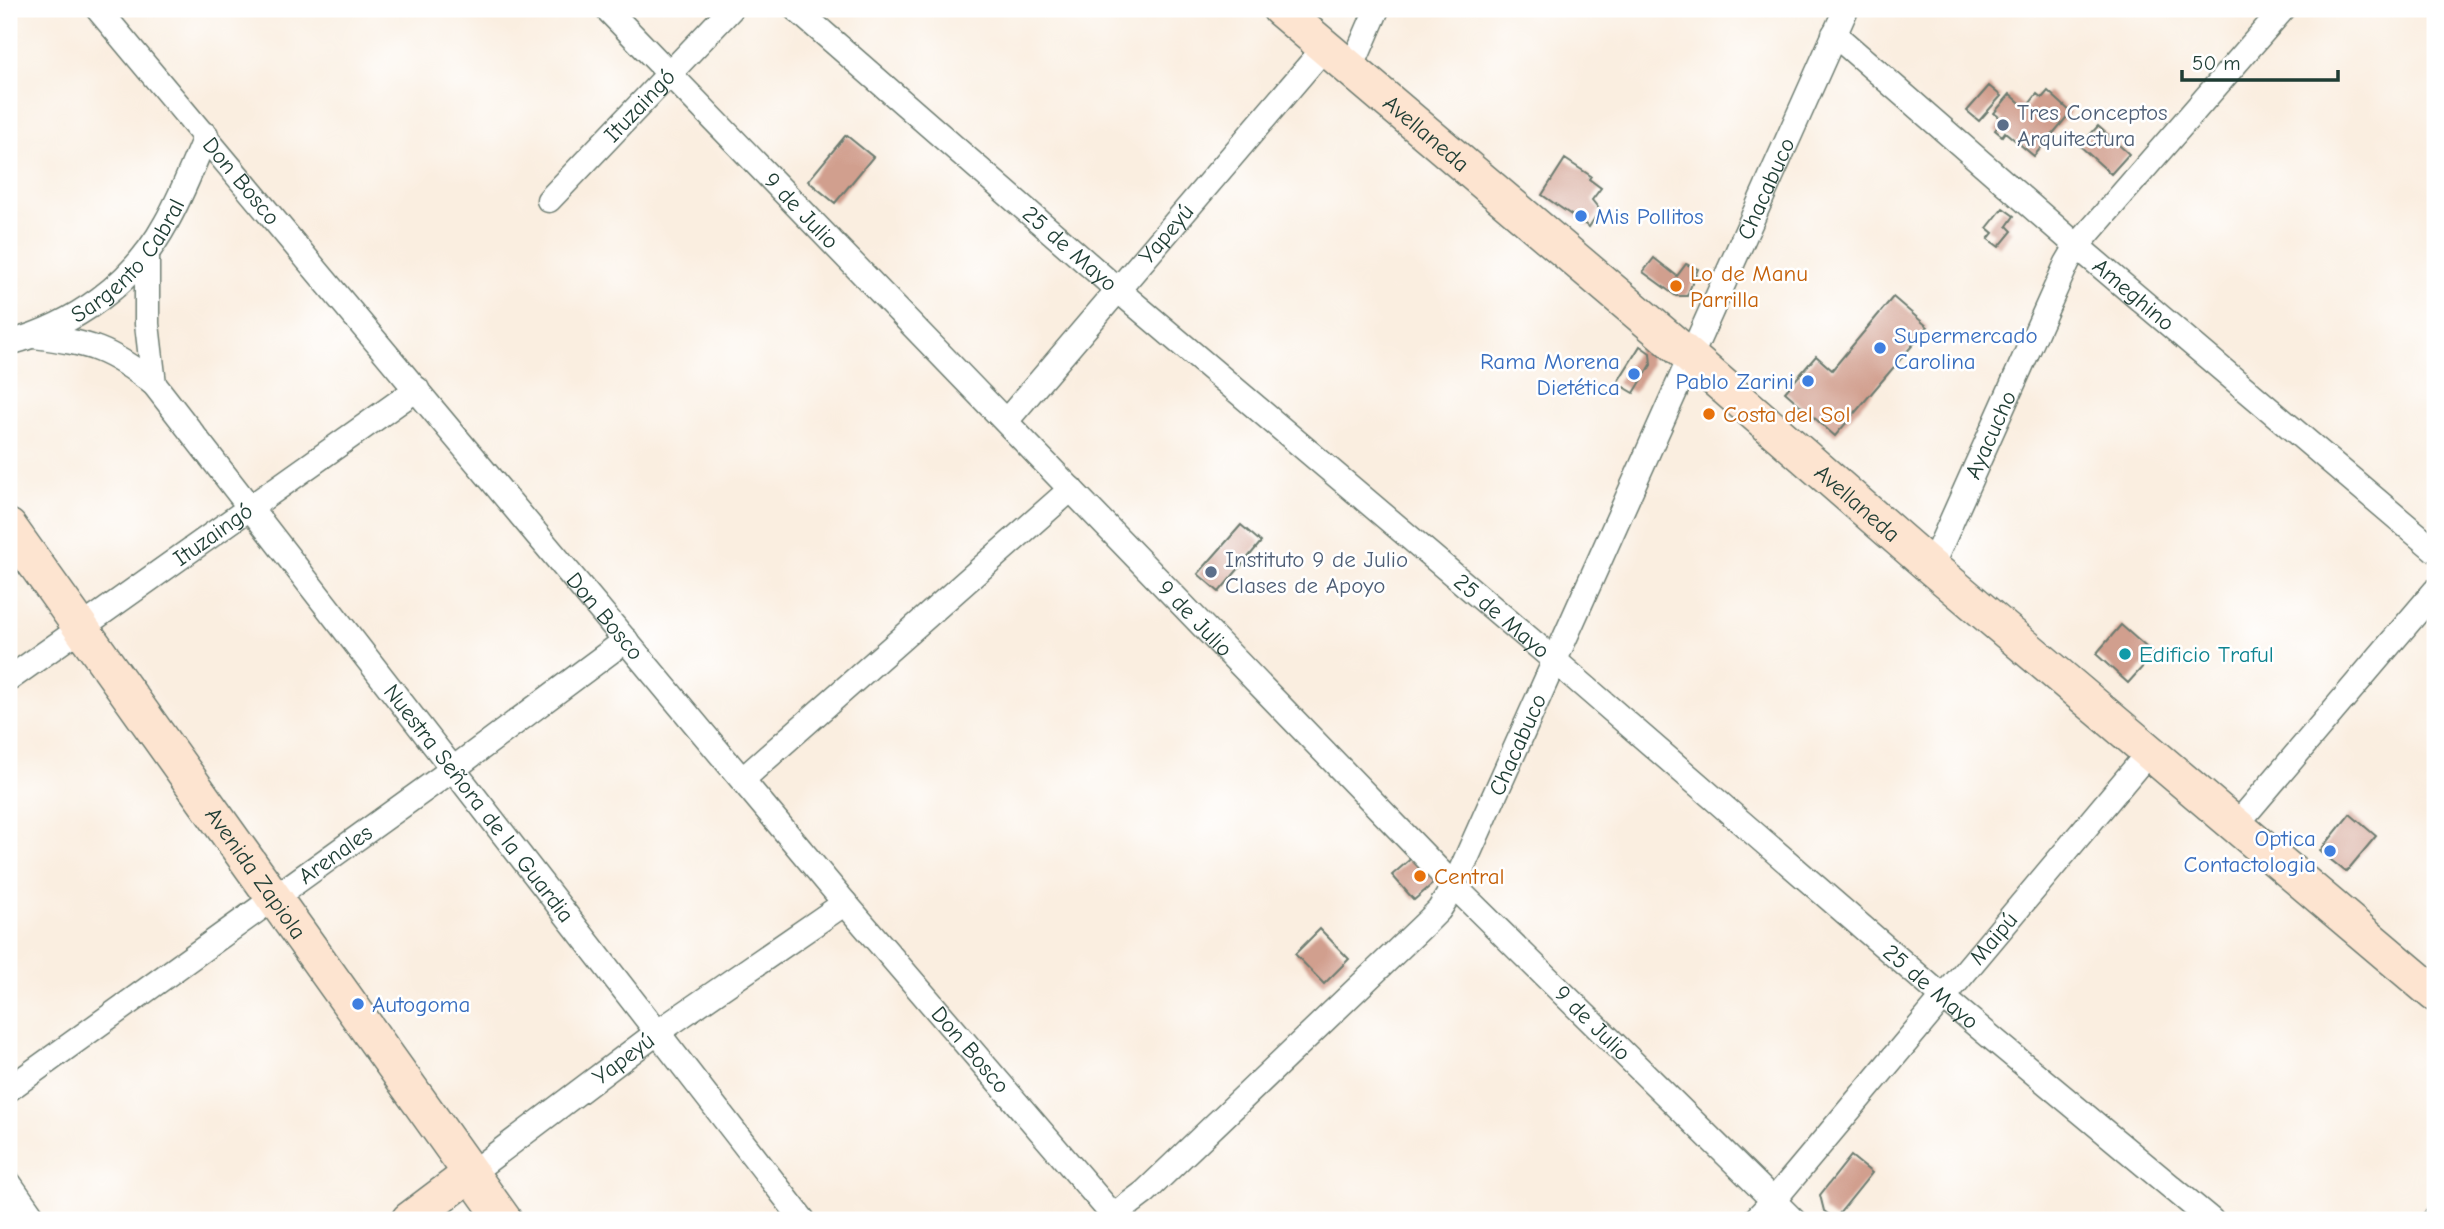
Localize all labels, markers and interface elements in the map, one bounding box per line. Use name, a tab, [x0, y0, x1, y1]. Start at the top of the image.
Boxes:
scale bar	[2182, 38, 2337, 82]
text: 50 m	[2192, 51, 2241, 75]
street label: Ituzaingó	[599, 63, 681, 148]
street label: Avellaneda	[1378, 90, 1475, 178]
place label: Tres Conceptos Arquitectura	[2017, 99, 2168, 152]
marker: Tres Conceptos Arquitectura	[1995, 117, 2011, 133]
street label: Don Bosco	[197, 132, 286, 231]
street label: Chacabuco	[1732, 134, 1801, 244]
street label: 9 de Julio	[758, 167, 844, 255]
street label: Sargento Cabral	[66, 195, 190, 329]
street label: Yapeyú	[1133, 199, 1199, 269]
street label: 25 de Mayo	[1017, 200, 1123, 297]
place label: Mis Pollitos	[1595, 203, 1704, 230]
marker: Mis Pollitos	[1573, 208, 1589, 224]
street label: Ameghino	[2087, 252, 2180, 337]
place label: Lo de Manu Parrilla	[1690, 260, 1808, 313]
marker: Lo de Manu Parrilla	[1668, 278, 1684, 294]
place label: Supermercado Carolina	[1894, 322, 2038, 375]
marker: Supermercado Carolina	[1872, 340, 1888, 356]
place label: Rama Morena Dietética	[1480, 348, 1620, 401]
marker: Rama Morena Dietética	[1626, 366, 1642, 382]
place label: Pablo Zarini	[1675, 368, 1794, 395]
marker: Pablo Zarini	[1800, 373, 1816, 389]
street label: Ayacucho	[1959, 387, 2022, 483]
place label: Costa del Sol	[1723, 401, 1851, 428]
marker: Costa del Sol	[1701, 406, 1717, 422]
street label: Avellaneda	[1809, 459, 1905, 548]
street label: Ituzaingó	[168, 497, 258, 572]
place label: Instituto 9 de Julio Clases de Apoyo	[1225, 546, 1408, 599]
marker: Instituto 9 de Julio Clases de Apoyo	[1203, 564, 1219, 580]
street label: Don Bosco	[560, 567, 649, 666]
street label: 25 de Mayo	[1448, 568, 1555, 664]
street label: 9 de Julio	[1152, 575, 1238, 663]
place label: Edificio Traful	[2139, 641, 2274, 668]
marker: Edificio Traful	[2117, 646, 2133, 662]
street label: Nuestra Señora de la Guardia	[378, 679, 580, 928]
street label: Chacabuco	[1483, 690, 1552, 800]
street label: Avenida Zapiola	[199, 802, 312, 944]
street label: Arenales	[293, 819, 378, 890]
place label: Optica Contactologia	[2184, 825, 2316, 878]
marker: Optica Contactologia	[2322, 843, 2338, 859]
place label: Central	[1434, 863, 1505, 890]
marker: Central	[1412, 868, 1428, 884]
street label: Maipú	[1964, 907, 2023, 970]
street label: 25 de Mayo	[1878, 939, 1984, 1035]
street label: 9 de Julio	[1549, 980, 1636, 1066]
place label: Autogoma	[372, 991, 470, 1018]
marker: Autogoma	[350, 996, 366, 1012]
street label: Don Bosco	[925, 1001, 1015, 1099]
street label: Yapeyú	[587, 1027, 660, 1091]

